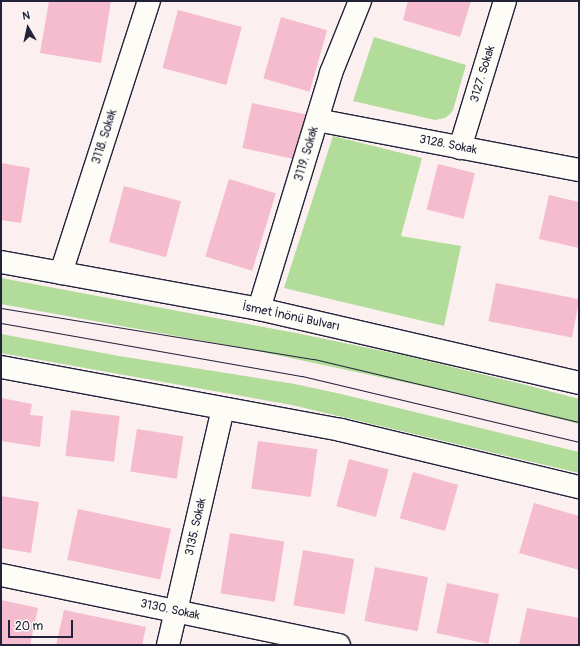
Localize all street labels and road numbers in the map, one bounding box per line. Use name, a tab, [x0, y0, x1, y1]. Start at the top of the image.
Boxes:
street label: 3127. Sokak	[468, 44, 498, 104]
street label: 3118. Sokak	[89, 108, 121, 166]
street label: 3119. Sokak	[292, 125, 322, 183]
street label: 3128. Sokak	[418, 132, 478, 158]
street label: İsmet İnönü Bulvarı	[241, 300, 341, 334]
street label: 3135. Sokak	[182, 497, 210, 557]
street label: 3130. Sokak	[139, 597, 201, 623]

